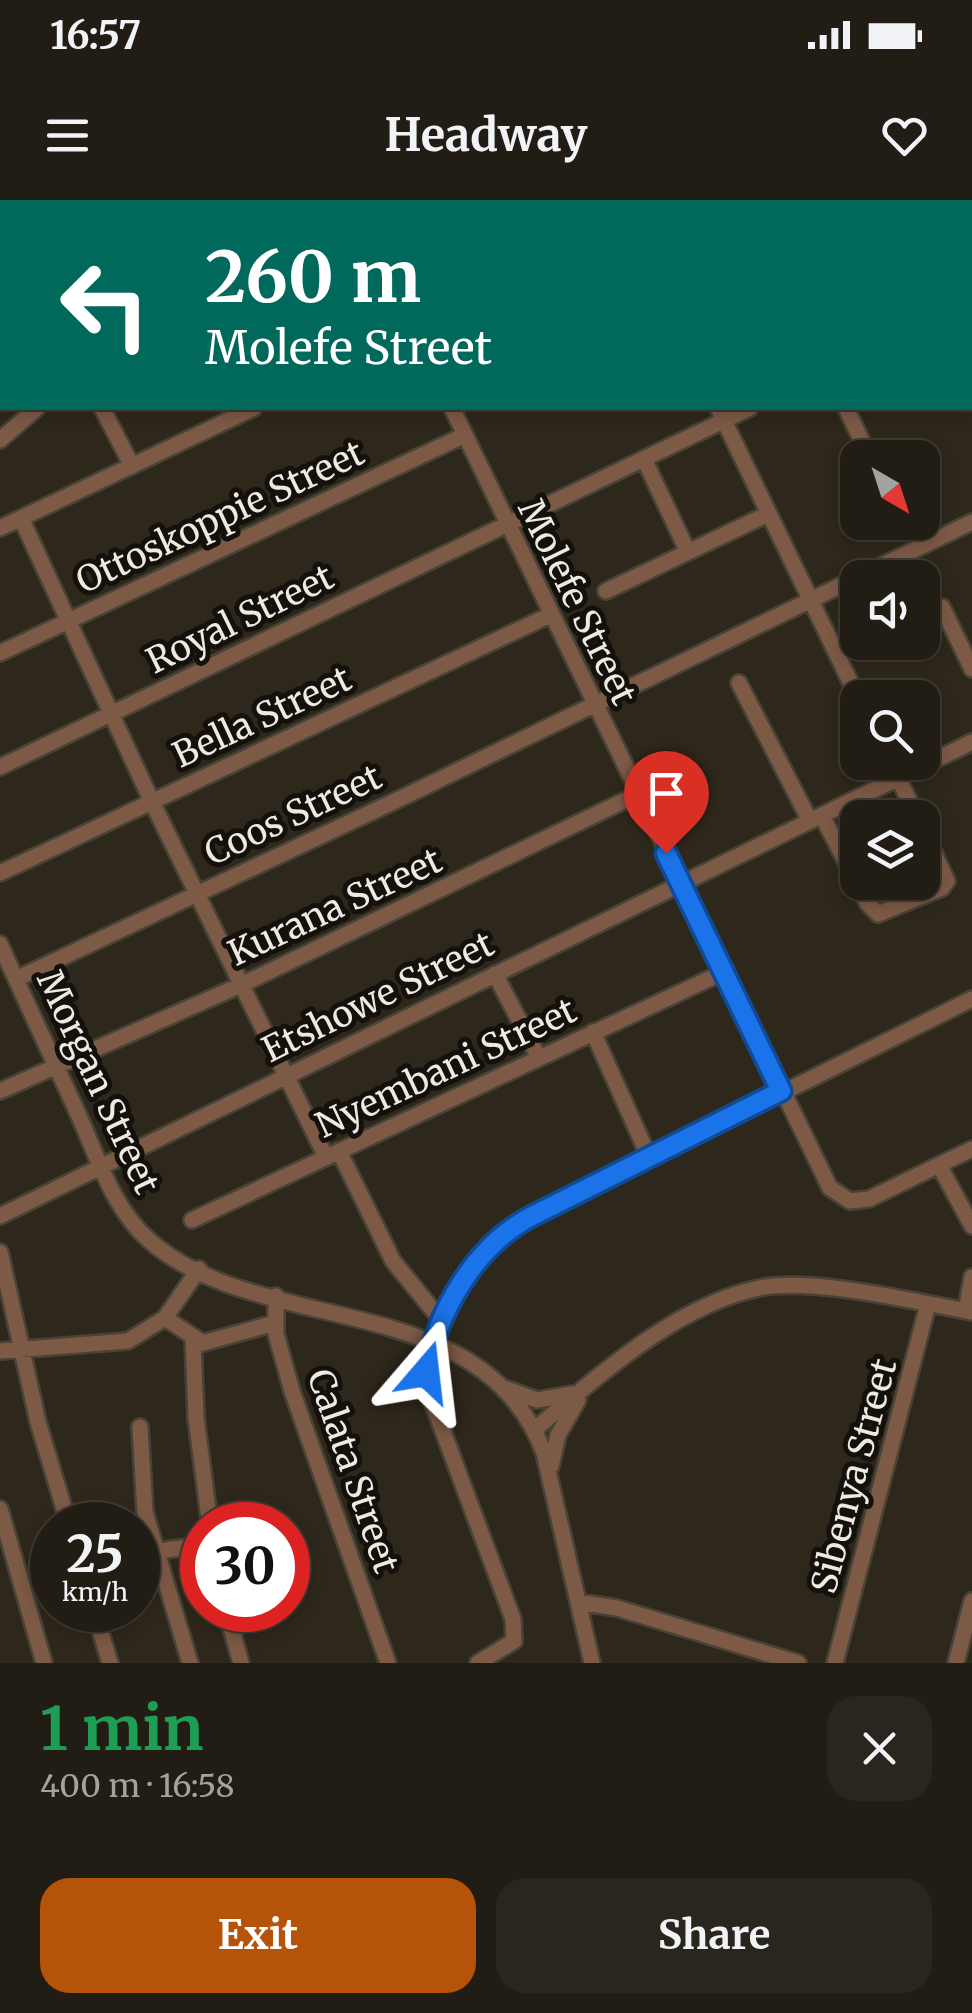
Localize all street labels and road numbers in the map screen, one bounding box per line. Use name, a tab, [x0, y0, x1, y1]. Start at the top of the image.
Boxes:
street label: Ottoskoppie Street	[69, 431, 371, 603]
street label: Molefe Street	[508, 492, 646, 712]
street label: Royal Street	[139, 555, 341, 683]
street label: Bella Street	[166, 656, 358, 777]
street label: Coos Street	[198, 755, 389, 875]
street label: Kurana Street	[221, 838, 449, 976]
street label: Etshowe Street	[255, 922, 501, 1072]
street label: Morgan Street	[27, 963, 169, 1201]
street label: Nyembani Street	[309, 988, 584, 1148]
street label: Sibenya Street	[802, 1354, 907, 1598]
street label: Calata Street	[298, 1363, 409, 1579]

